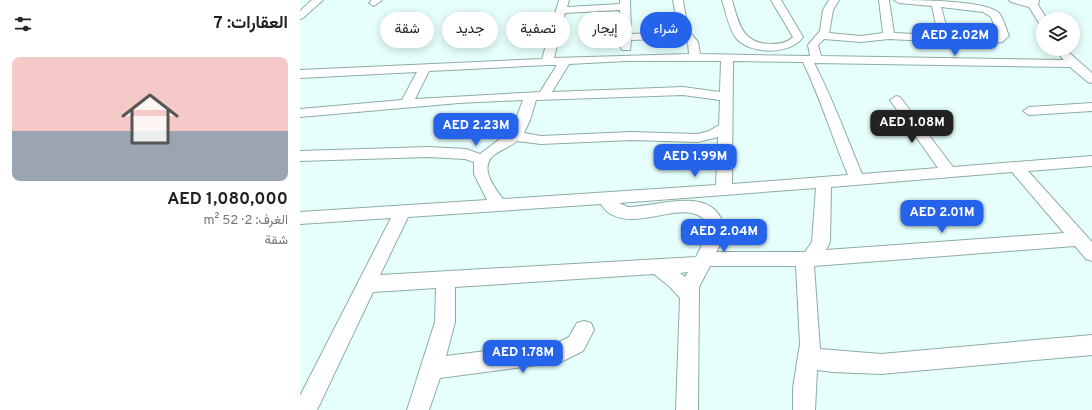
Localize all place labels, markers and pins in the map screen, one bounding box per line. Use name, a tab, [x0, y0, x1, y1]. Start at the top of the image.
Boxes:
pin: AED 2.02M	[909, 23, 1001, 57]
pin: AED 1.08M	[866, 110, 958, 144]
pin: AED 2.23M	[430, 113, 522, 147]
pin: AED 1.99M	[649, 144, 741, 178]
pin: AED 2.01M	[896, 200, 988, 234]
pin: AED 2.04M	[678, 219, 770, 253]
pin: AED 1.78M	[477, 340, 569, 374]

